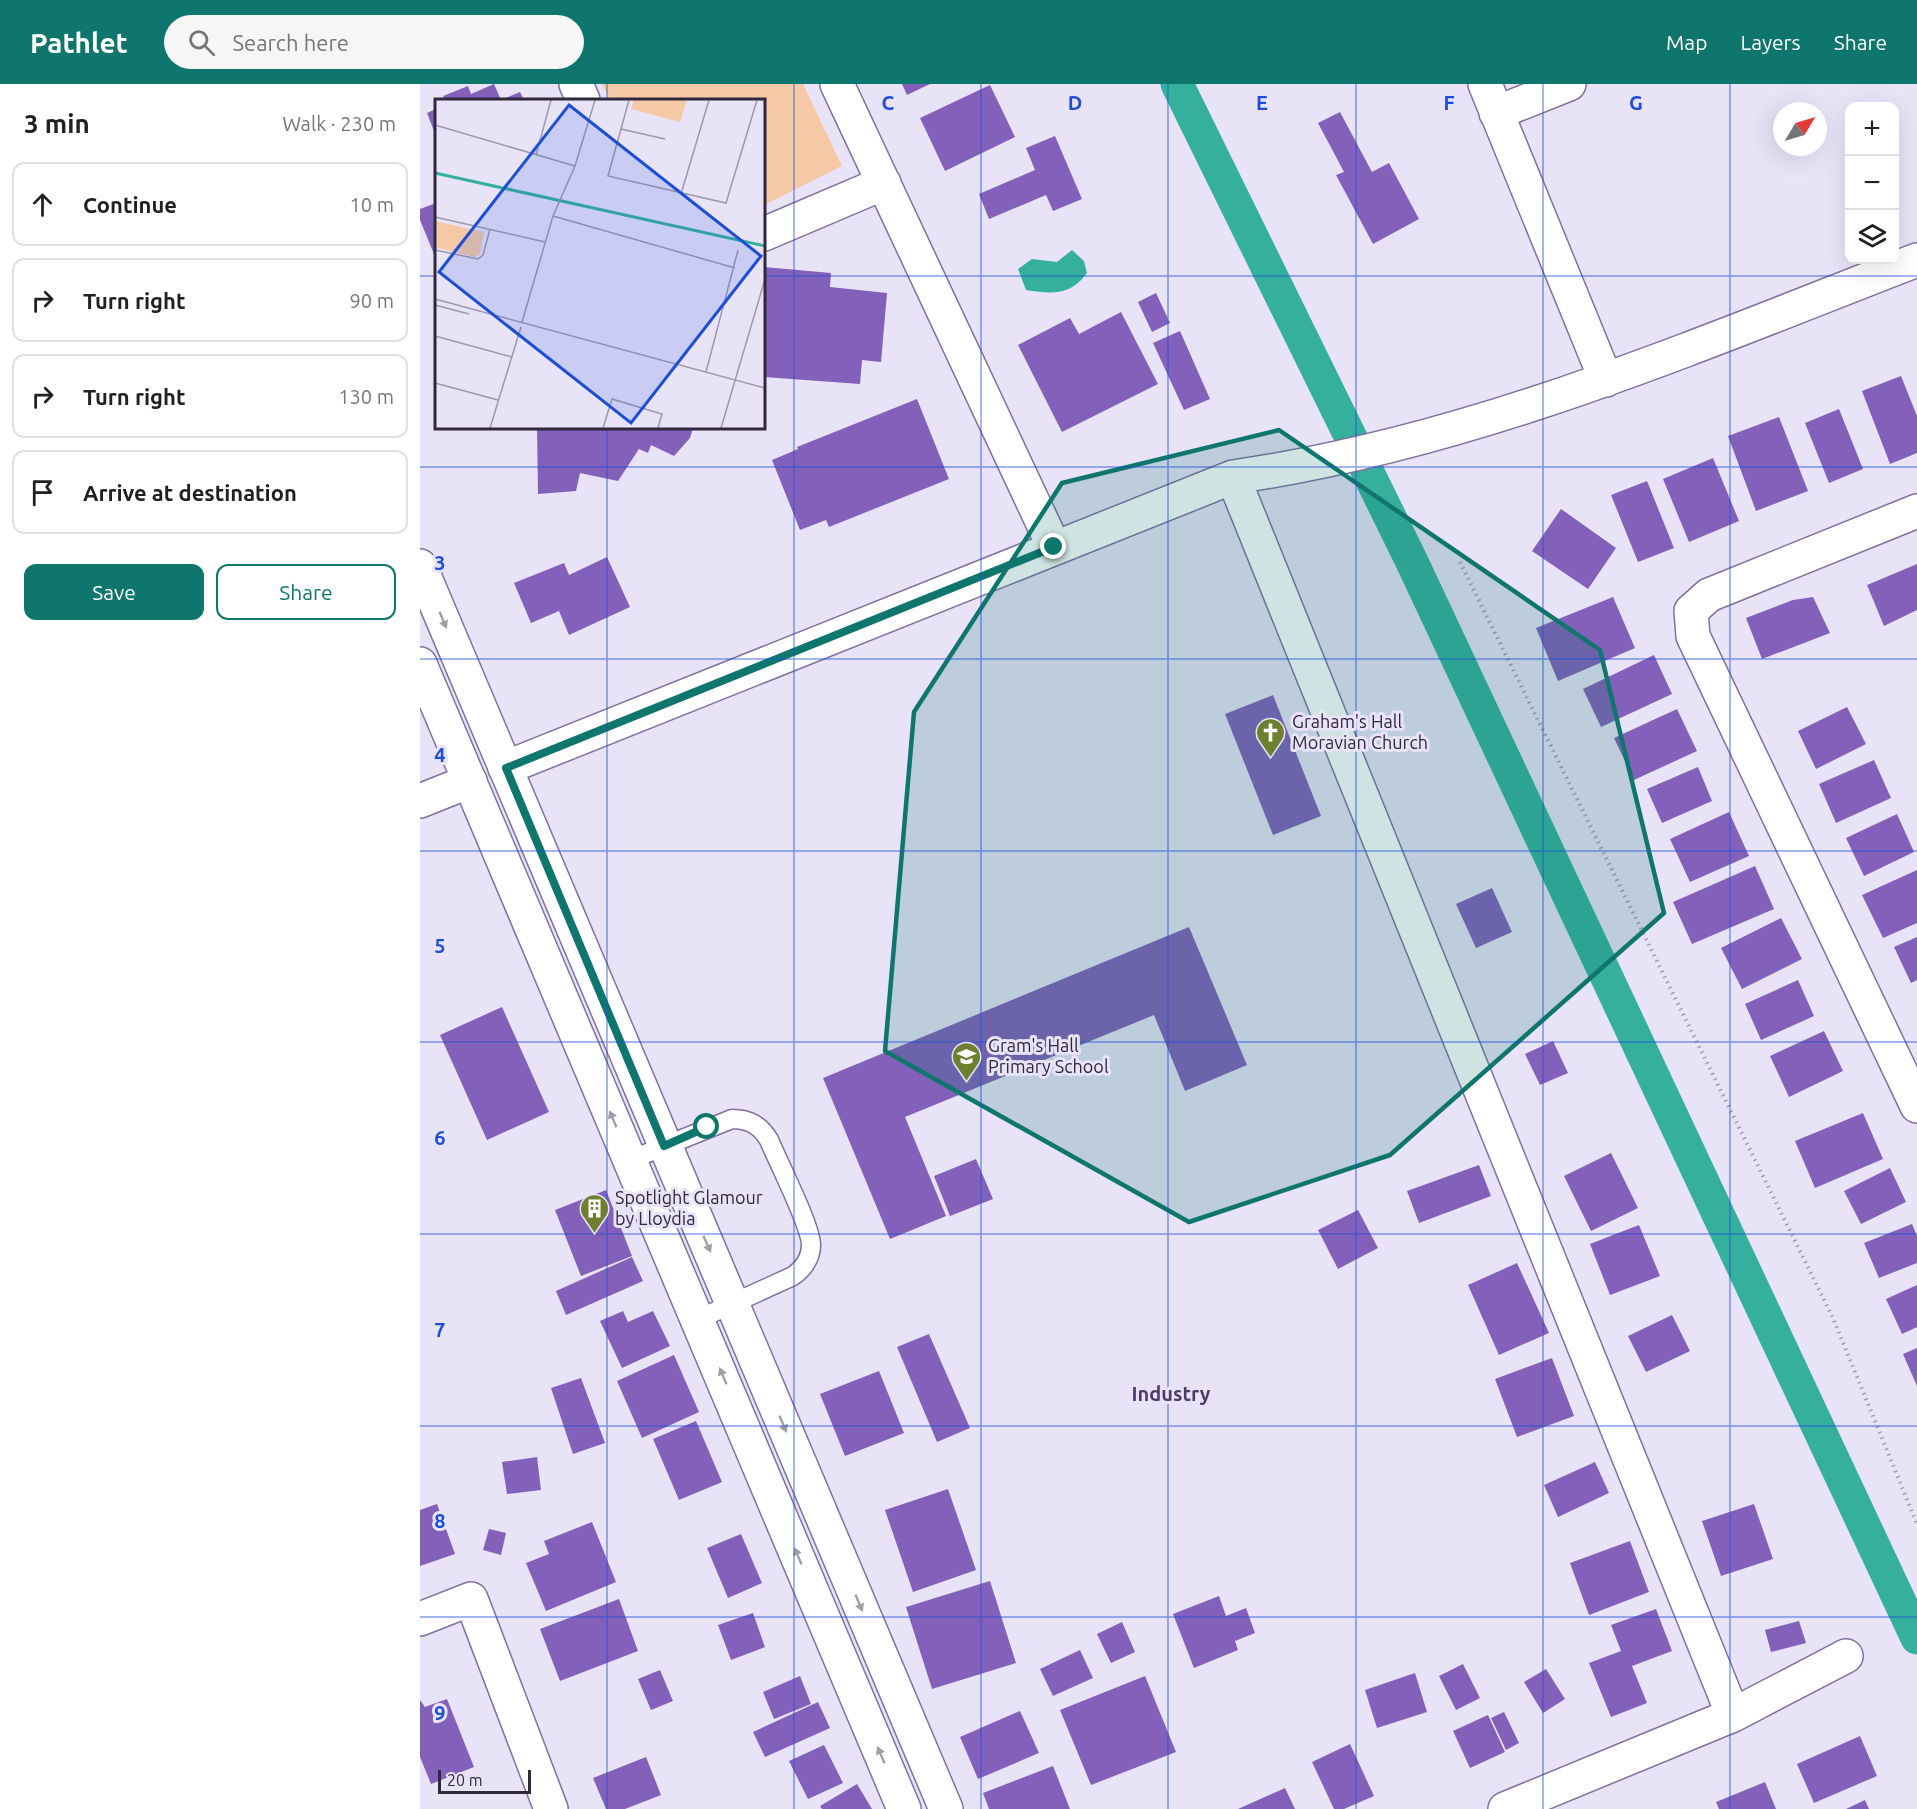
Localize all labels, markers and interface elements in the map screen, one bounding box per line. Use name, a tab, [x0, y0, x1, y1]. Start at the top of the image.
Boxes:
search box	[164, 15, 584, 69]
icon: search	[185, 26, 218, 59]
text: Pathlet	[30, 27, 128, 58]
text: Search here	[233, 30, 349, 55]
text: Map	[1666, 30, 1707, 54]
text: Layers	[1740, 30, 1801, 54]
text: Share	[1834, 30, 1887, 54]
text: C	[882, 91, 895, 114]
text: D	[1068, 91, 1082, 114]
text: E	[1256, 91, 1268, 114]
text: F	[1443, 91, 1455, 114]
text: G	[1629, 91, 1643, 114]
inset map	[435, 99, 765, 429]
north arrow	[1773, 102, 1827, 156]
map controls	[1845, 102, 1899, 264]
button: +	[1845, 102, 1899, 156]
text: 3 min	[24, 109, 90, 138]
text: Walk · 230 m	[283, 112, 396, 135]
button: −	[1845, 156, 1899, 210]
icon: ahead	[26, 188, 59, 221]
text: Continue	[83, 192, 177, 217]
text: 10 m	[350, 193, 394, 216]
button: layers	[1845, 210, 1899, 264]
icon: right	[26, 284, 59, 317]
text: Turn right	[83, 288, 185, 313]
text: 90 m	[350, 289, 394, 312]
icon: right	[26, 380, 59, 413]
text: Turn right	[83, 384, 185, 409]
text: 130 m	[338, 385, 394, 408]
icon: arrive	[26, 476, 59, 509]
text: Arrive at destination	[83, 480, 297, 505]
route end	[1040, 533, 1066, 559]
text: 3	[434, 551, 446, 574]
button: Save	[24, 564, 204, 620]
button: Share	[216, 564, 396, 620]
one-way arrow	[439, 611, 448, 629]
place label: Graham's Hall Moravian Church	[1292, 711, 1428, 752]
church icon: Graham's Hall Moravian Church	[1255, 716, 1287, 758]
text: 4	[434, 743, 446, 766]
text: 5	[434, 934, 446, 957]
place label: Gram's Hall Primary School	[988, 1035, 1109, 1076]
school or university icon: Gram's Hall Primary School	[951, 1040, 983, 1082]
one-way arrow	[608, 1110, 618, 1128]
route start	[693, 1113, 719, 1139]
text: 6	[434, 1126, 446, 1149]
place label: Spotlight Glamour by Lloydia	[615, 1187, 763, 1228]
building icon: Spotlight Glamour by Lloydia	[578, 1192, 610, 1234]
one-way arrow	[702, 1236, 712, 1254]
text: 7	[434, 1318, 446, 1341]
one-way arrow	[718, 1366, 728, 1384]
district label: Industry	[1132, 1382, 1211, 1405]
one-way arrow	[778, 1415, 788, 1433]
text: 8	[434, 1509, 446, 1532]
one-way arrow	[793, 1546, 803, 1564]
one-way arrow	[854, 1595, 864, 1613]
text: 9	[434, 1701, 446, 1724]
one-way arrow	[876, 1746, 885, 1764]
scale bar	[438, 1767, 531, 1794]
text: 20 m	[447, 1771, 483, 1789]

